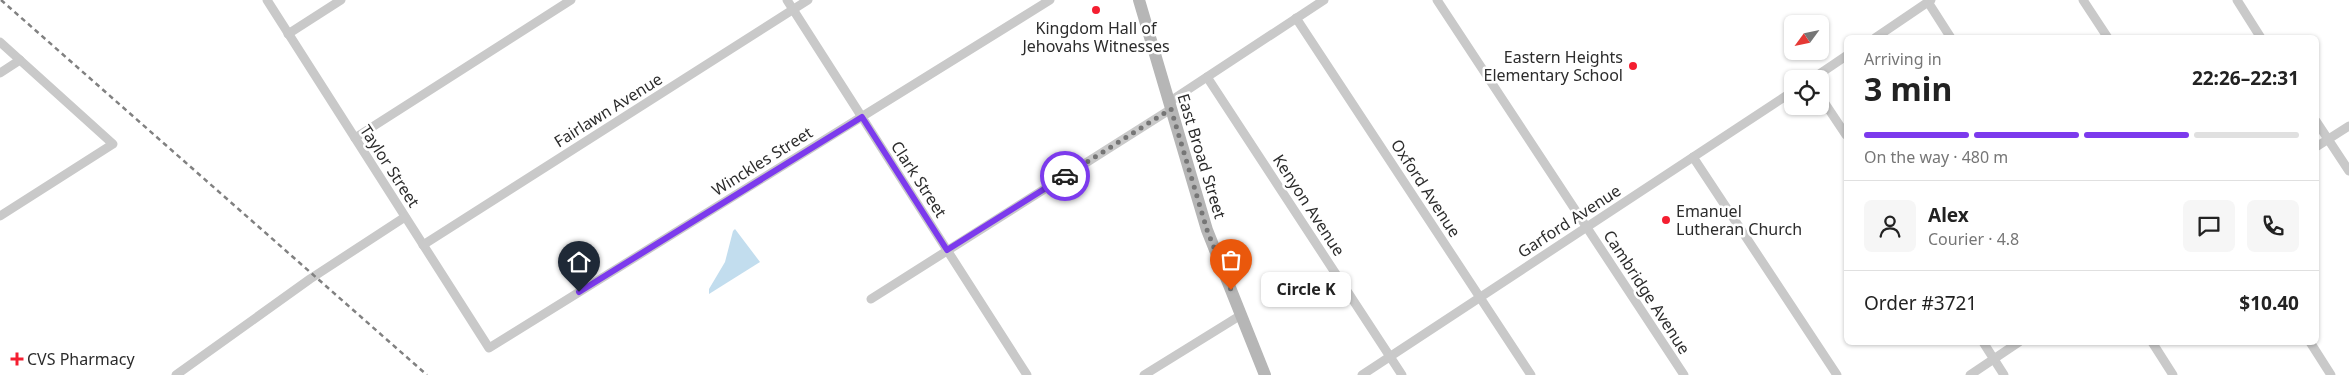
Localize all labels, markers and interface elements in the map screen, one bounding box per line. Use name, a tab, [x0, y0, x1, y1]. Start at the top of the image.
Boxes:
marker: Kingdom Hall of Jehovahs Witnesses	[1090, 4, 1102, 16]
north arrow	[1784, 15, 1829, 60]
map controls	[1784, 15, 1829, 115]
place label: Kingdom Hall of Jehovahs Witnesses	[1020, 17, 1170, 57]
place label: Eastern Heights Elementary School	[1484, 46, 1623, 86]
text: Arriving in	[1864, 48, 1942, 70]
marker: Eastern Heights Elementary School	[1627, 60, 1639, 72]
text: 22:26–22:31	[2192, 65, 2299, 91]
text: 3 min	[1864, 67, 1952, 110]
street label: Fairlawn Avenue	[550, 68, 666, 152]
button: locate	[1784, 70, 1829, 115]
street label: East Broad Street	[1173, 91, 1232, 221]
street label: Taylor Street	[355, 121, 425, 212]
street label: Winckles Street	[708, 121, 817, 201]
street label: Oxford Avenue	[1386, 135, 1466, 241]
street label: Clark Street	[886, 136, 952, 222]
text: On the way · 480 m	[1864, 146, 2008, 168]
street label: Kenyon Avenue	[1268, 150, 1350, 260]
courier	[1040, 151, 1090, 201]
icon: car	[1051, 162, 1079, 190]
street label: Garford Avenue	[1513, 179, 1625, 263]
place label: Emanuel Lutheran Church	[1676, 200, 1802, 240]
button: person	[1864, 200, 1916, 252]
button: chat	[2183, 200, 2235, 252]
button: phone	[2247, 200, 2299, 252]
text: Alex	[1928, 202, 1969, 228]
marker: Emanuel Lutheran Church	[1660, 214, 1672, 226]
street label: Cambridge Avenue	[1599, 226, 1695, 358]
text: Courier · 4.8	[1928, 228, 2019, 250]
pin	[1210, 239, 1252, 290]
pin	[558, 241, 600, 292]
icon: bag	[1217, 246, 1245, 274]
icon: home	[565, 248, 593, 276]
callout: Circle K	[1261, 272, 1351, 308]
text: Circle K	[1276, 278, 1336, 300]
text: Order #3721	[1864, 290, 1977, 316]
text: $10.40	[2239, 290, 2299, 316]
place label: CVS Pharmacy	[27, 348, 135, 370]
marker: CVS Pharmacy	[11, 353, 23, 365]

